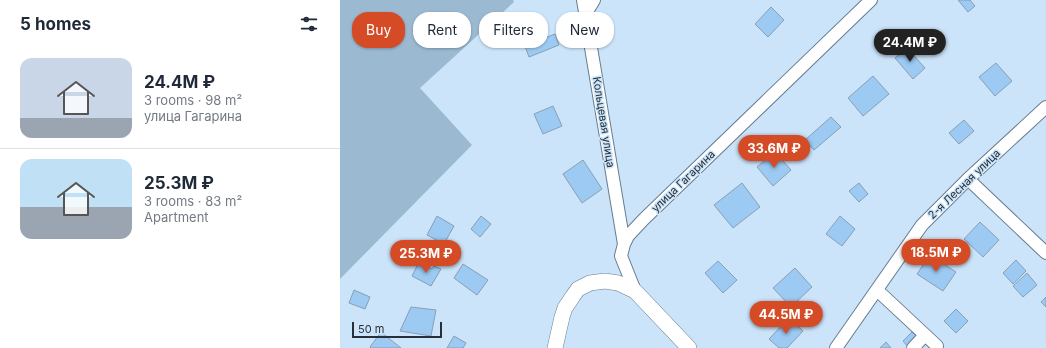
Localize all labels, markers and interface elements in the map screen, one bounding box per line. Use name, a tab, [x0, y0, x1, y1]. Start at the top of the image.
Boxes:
chip: Buy	[352, 12, 405, 48]
chip: Rent	[413, 12, 471, 48]
chip: Filters	[479, 12, 548, 48]
chip: New	[556, 12, 614, 48]
icon: filters	[298, 13, 320, 35]
text: 5 homes	[20, 14, 91, 34]
pin: 24.4M ₽	[873, 29, 947, 63]
text: 24.4M ₽	[883, 34, 937, 50]
text: 24.4M ₽	[144, 72, 215, 92]
icon: home	[52, 74, 100, 122]
street label: Кольцевая улица	[590, 76, 618, 168]
text: 3 rooms · 98 m²	[144, 92, 242, 108]
text: улица Гагарина	[144, 108, 242, 124]
pin: 33.6M ₽	[737, 135, 811, 169]
text: 33.6M ₽	[747, 140, 801, 156]
street label: 2-я Лесная улица	[925, 146, 1003, 222]
street label: улица Гагарина	[648, 147, 718, 215]
text: 25.3M ₽	[144, 173, 214, 193]
icon: home	[52, 175, 100, 223]
text: 3 rooms · 83 m²	[144, 193, 242, 209]
text: Apartment	[144, 209, 209, 225]
pin: 18.5M ₽	[899, 239, 973, 273]
pin: 25.3M ₽	[389, 240, 463, 274]
text: 18.5M ₽	[910, 244, 962, 260]
text: 25.3M ₽	[399, 245, 453, 261]
pin: 44.5M ₽	[749, 301, 823, 335]
text: 44.5M ₽	[759, 306, 813, 322]
scale bar	[352, 320, 442, 339]
text: 50 m	[358, 322, 384, 336]

